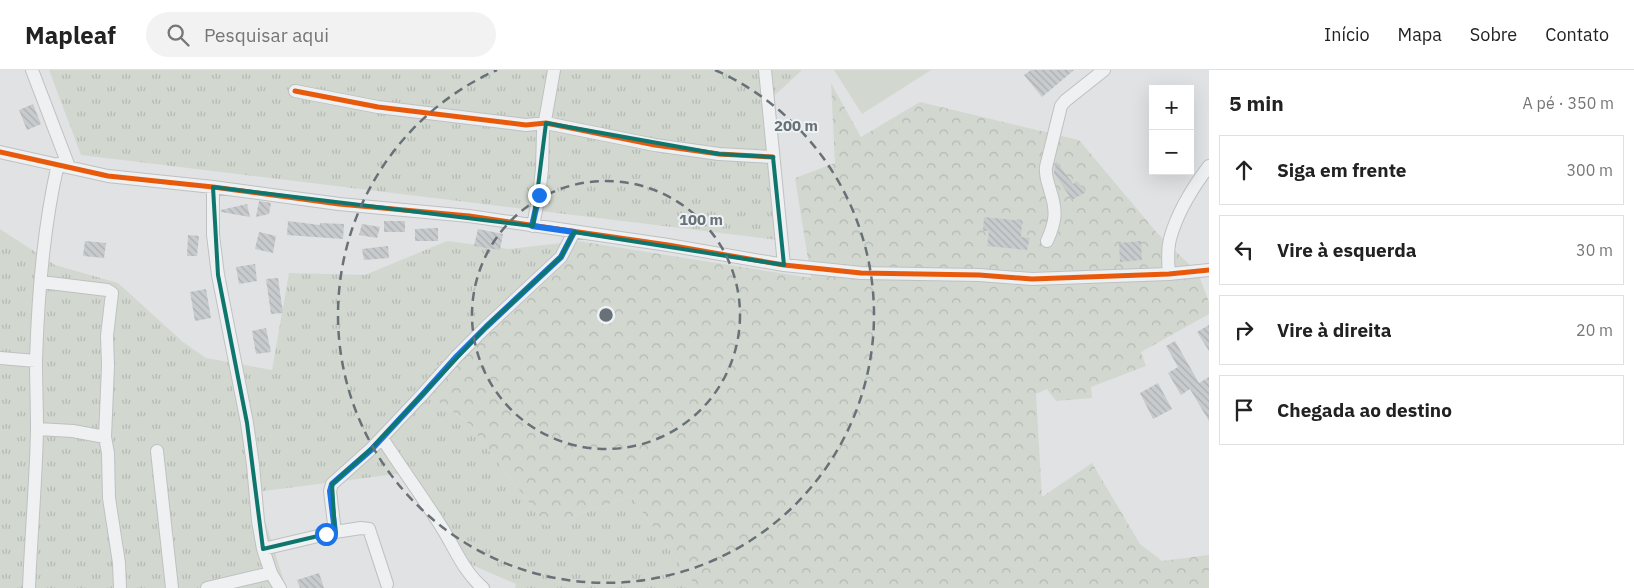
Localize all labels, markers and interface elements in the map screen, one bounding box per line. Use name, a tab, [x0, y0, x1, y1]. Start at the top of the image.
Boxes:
search box	[146, 12, 496, 57]
text: Mapleaf	[25, 19, 116, 51]
icon: search	[164, 21, 192, 49]
text: Pesquisar aqui	[204, 23, 329, 47]
text: Início	[1324, 23, 1370, 46]
text: Mapa	[1398, 23, 1442, 46]
text: Sobre	[1470, 23, 1517, 46]
text: Contato	[1545, 23, 1609, 46]
map controls	[1149, 85, 1194, 175]
button: +	[1149, 85, 1194, 130]
text: 5 min	[1229, 89, 1284, 117]
text: A pé · 350 m	[1523, 93, 1614, 113]
text: 200 m	[774, 116, 818, 135]
button: −	[1149, 130, 1194, 175]
icon: ahead	[1230, 156, 1258, 184]
text: Siga em frente	[1277, 158, 1407, 182]
text: 300 m	[1566, 160, 1613, 180]
route end	[528, 184, 551, 207]
text: 100 m	[679, 210, 723, 229]
icon: left	[1230, 236, 1258, 264]
text: Vire à esquerda	[1277, 238, 1417, 262]
text: 30 m	[1576, 240, 1613, 260]
centre of rings	[597, 306, 615, 324]
icon: right	[1230, 316, 1258, 344]
text: Vire à direita	[1277, 318, 1392, 342]
text: 20 m	[1576, 320, 1613, 340]
icon: arrive	[1230, 396, 1258, 424]
text: Chegada ao destino	[1277, 398, 1452, 422]
route start	[315, 523, 338, 546]

